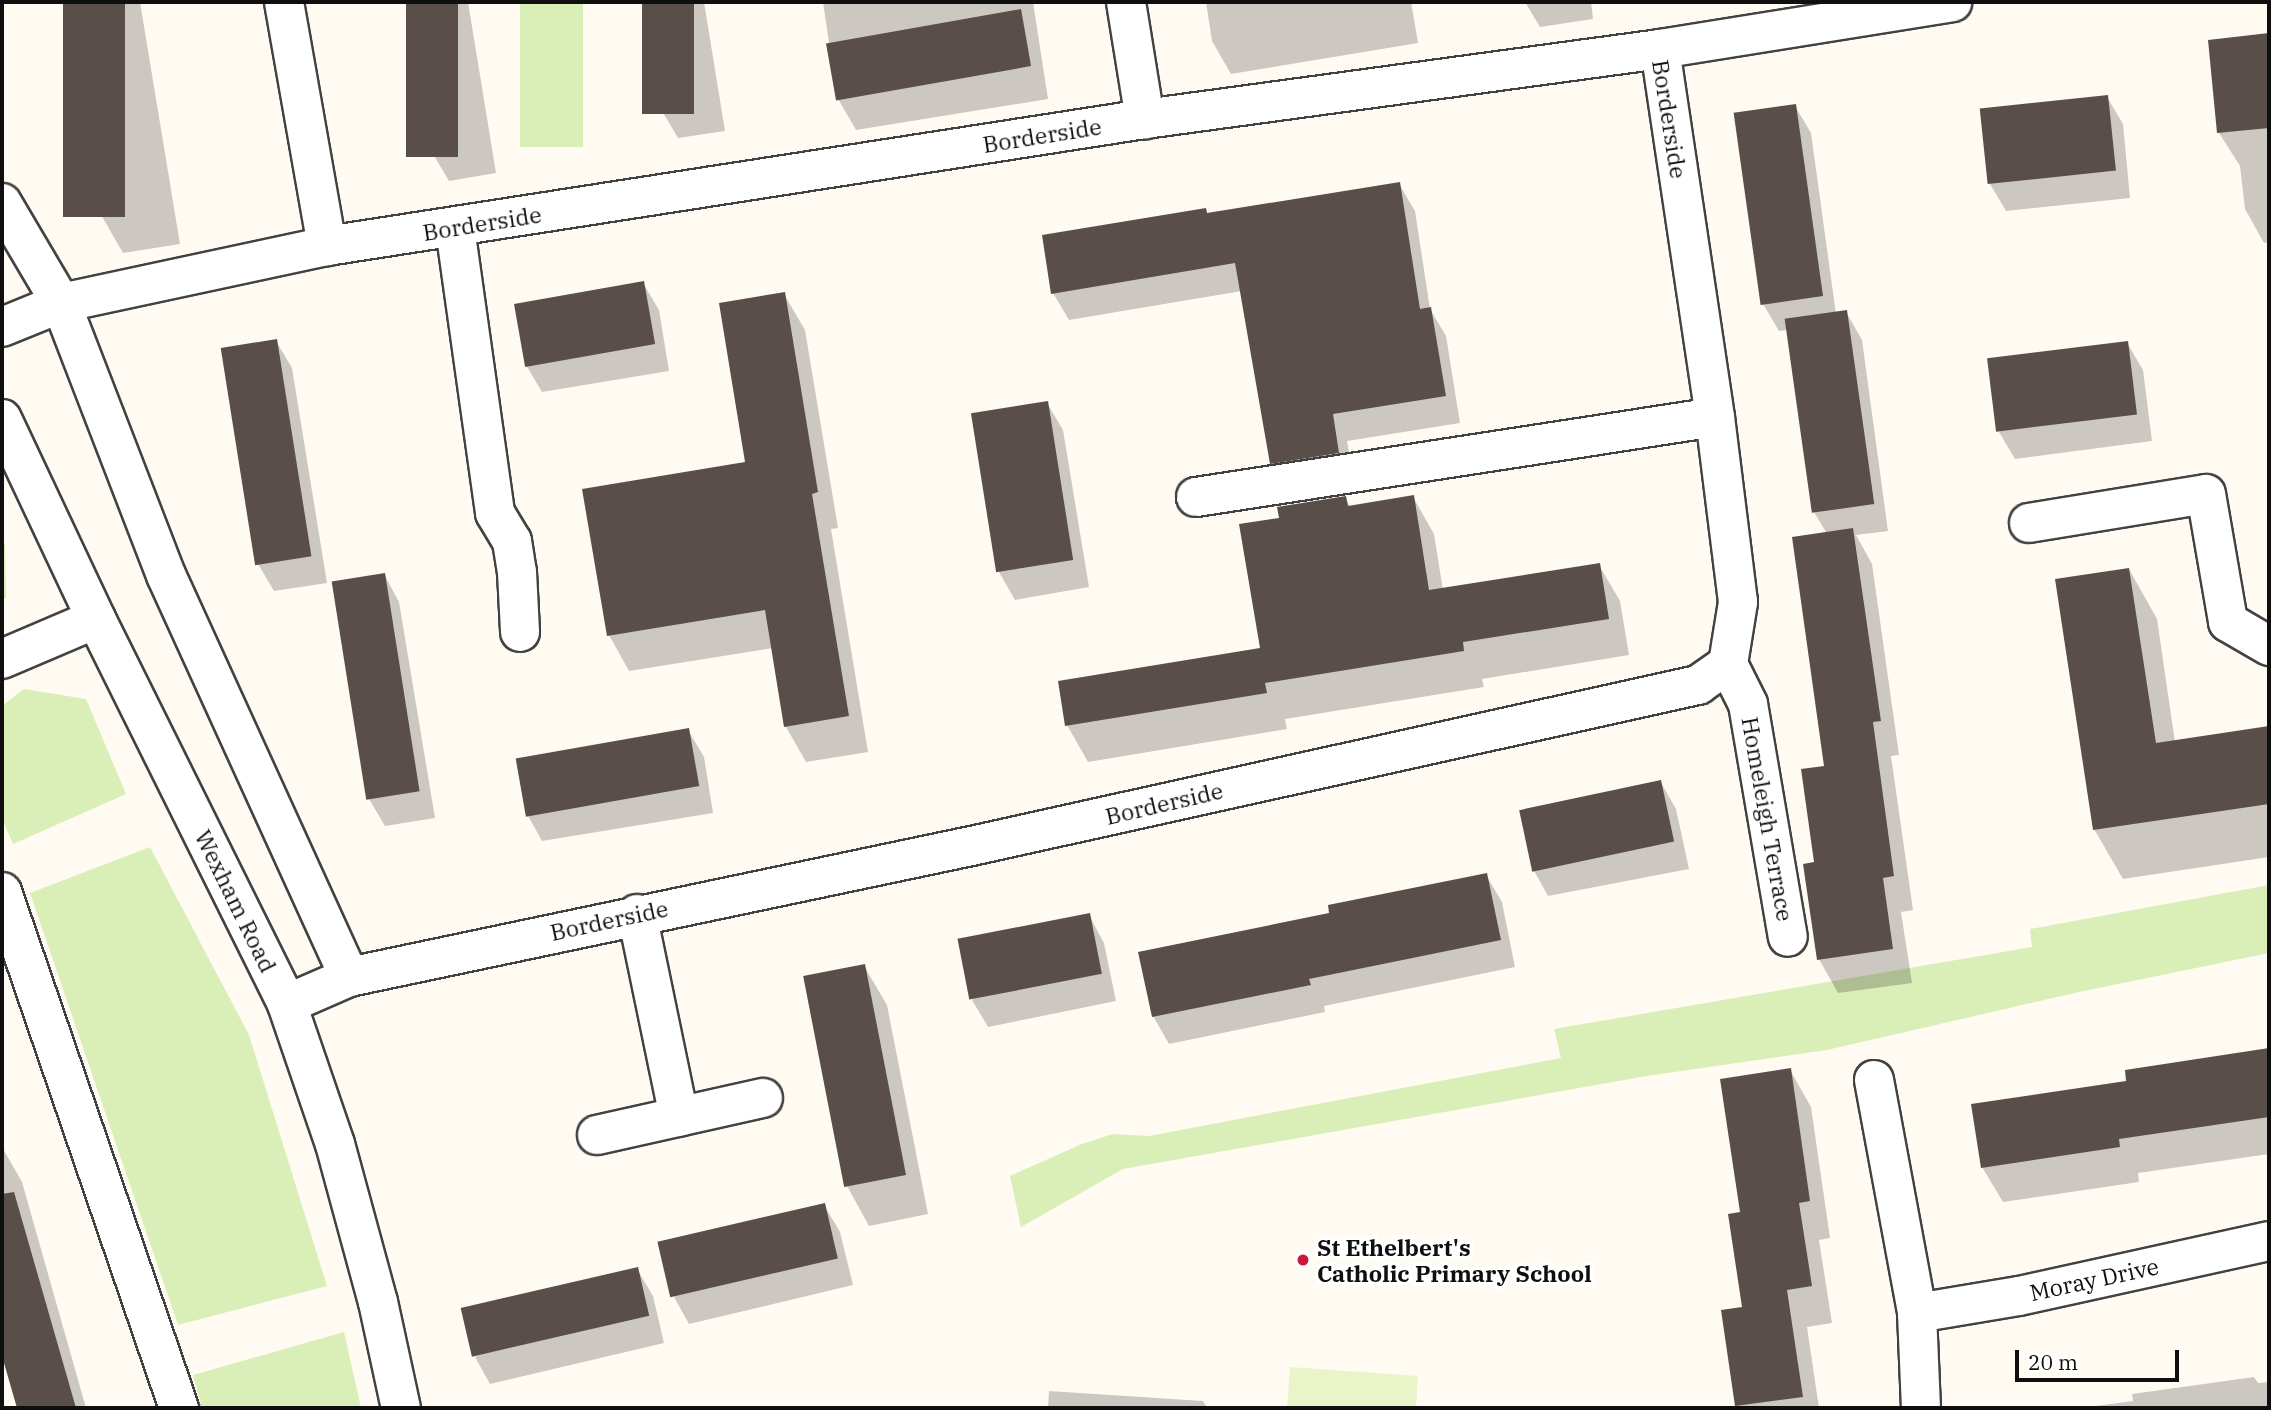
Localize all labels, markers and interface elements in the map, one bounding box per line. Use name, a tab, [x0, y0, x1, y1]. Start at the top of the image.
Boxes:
street label: Borderside	[1647, 58, 1693, 180]
street label: Borderside	[981, 112, 1103, 158]
street label: Borderside	[421, 200, 543, 246]
street label: Homeleigh Terrace	[1736, 715, 1800, 923]
street label: Borderside	[1103, 776, 1225, 830]
street label: Wexham Road	[190, 825, 282, 977]
street label: Borderside	[548, 894, 670, 946]
place label: St Ethelbert's Catholic Primary School	[1317, 1233, 1592, 1287]
marker: St Ethelbert's Catholic Primary School	[1295, 1252, 1311, 1268]
street label: Moray Drive	[2027, 1252, 2161, 1306]
scale bar	[2019, 1336, 2184, 1380]
text: 20 m	[2028, 1348, 2078, 1376]

